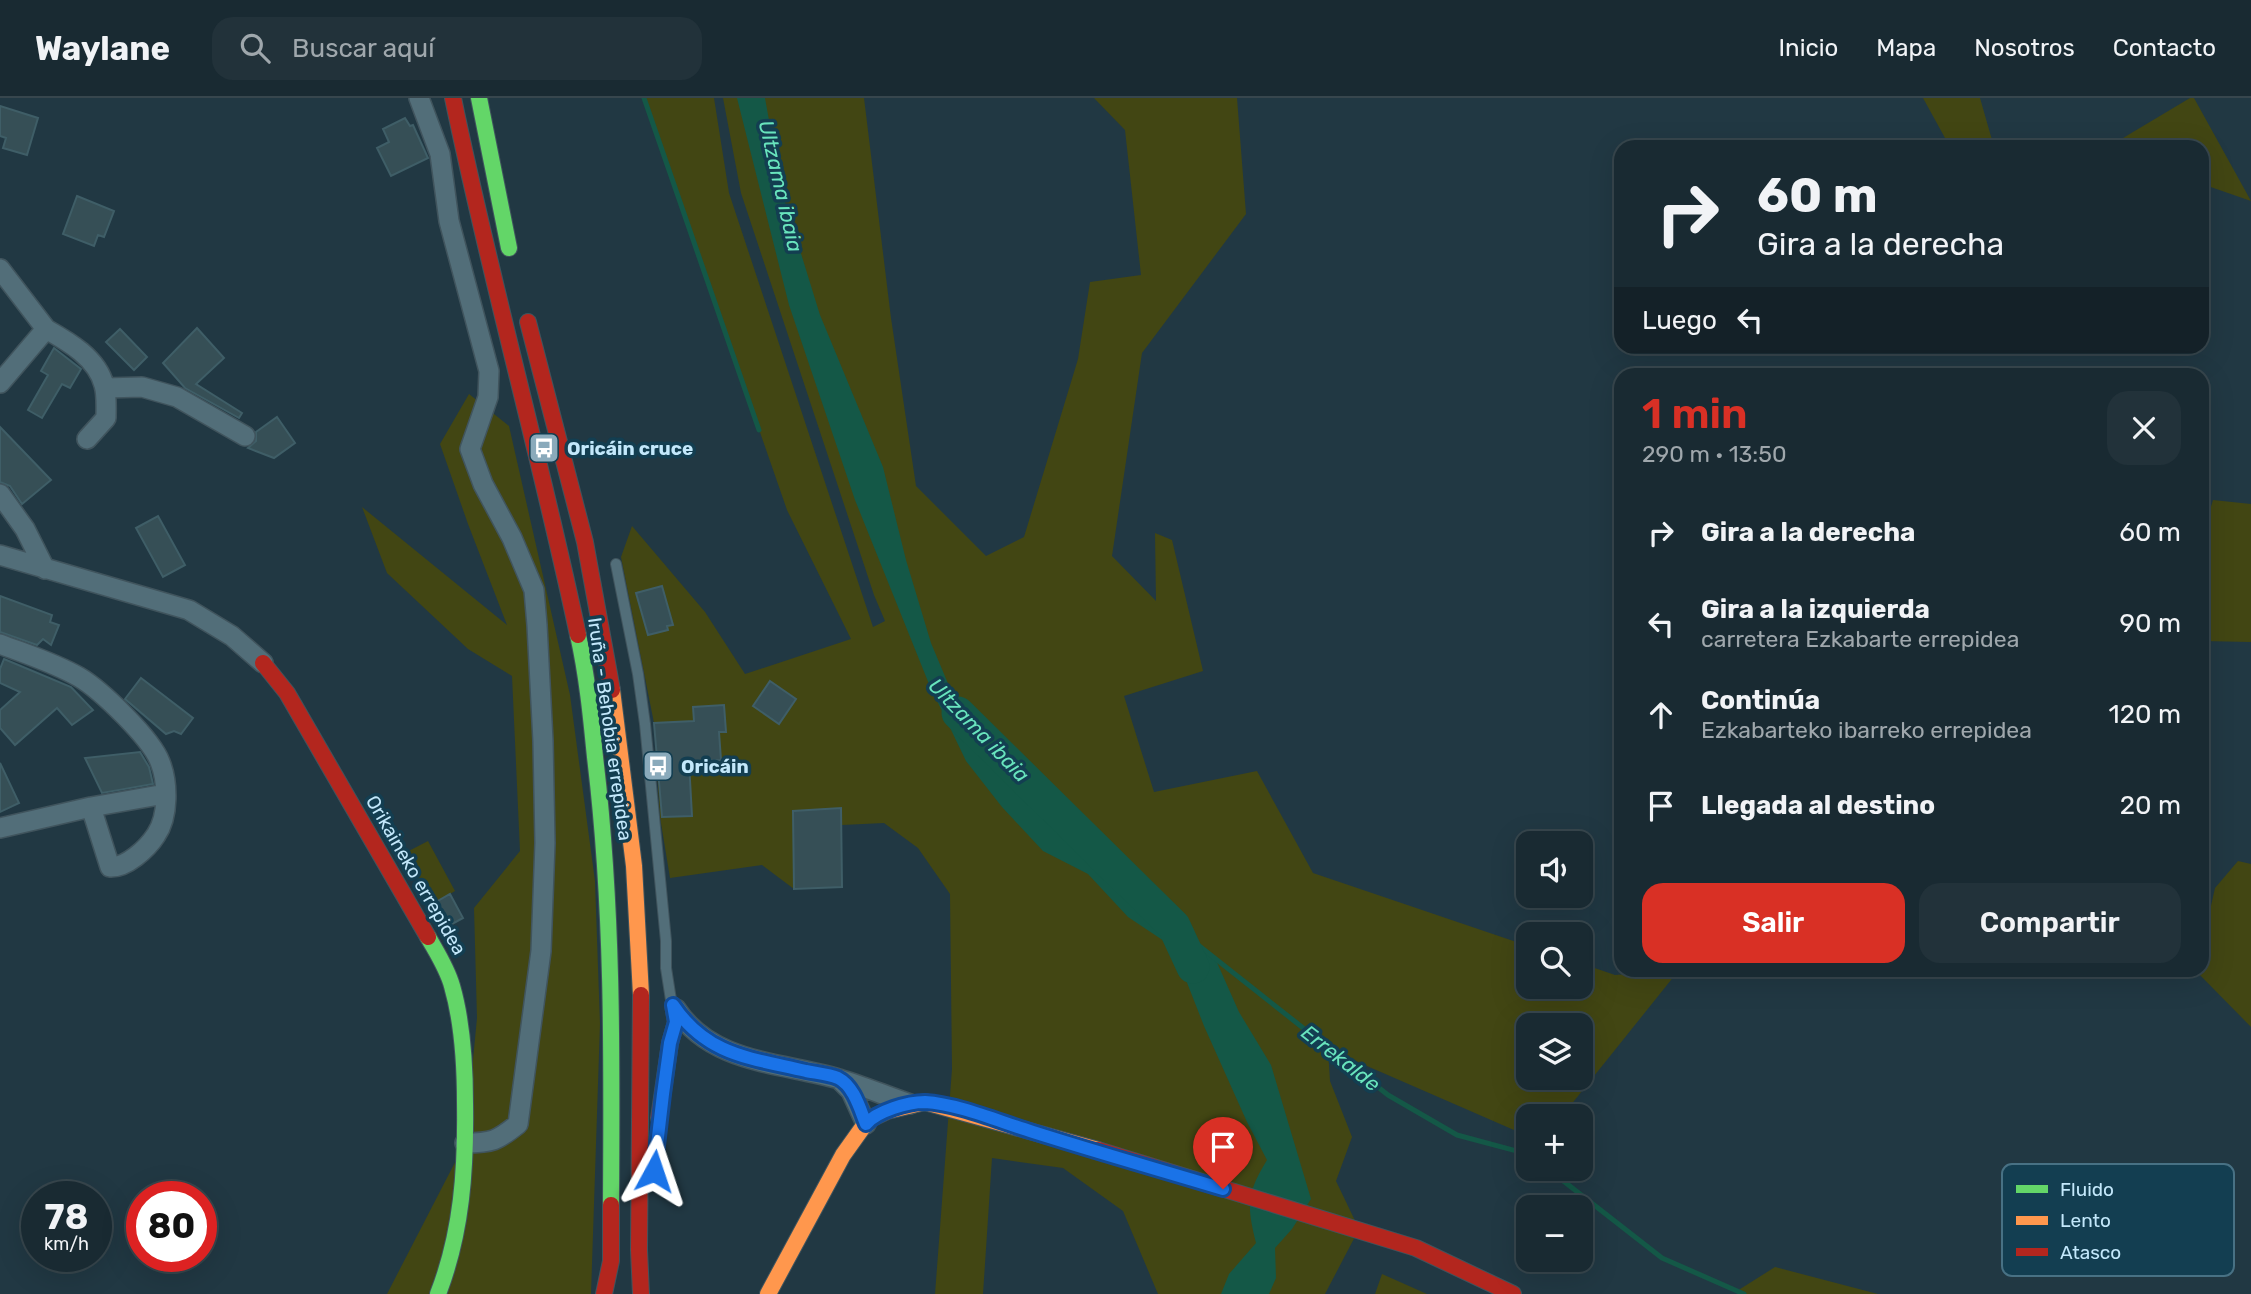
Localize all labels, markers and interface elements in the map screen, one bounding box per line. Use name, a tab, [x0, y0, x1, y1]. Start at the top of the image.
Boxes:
search box	[212, 17, 702, 80]
text: Waylane	[35, 29, 170, 68]
icon: search	[236, 29, 274, 67]
text: Buscar aquí	[292, 33, 435, 64]
text: Inicio	[1779, 34, 1838, 62]
text: Mapa	[1876, 34, 1936, 62]
text: Nosotros	[1974, 34, 2075, 62]
text: Contacto	[2113, 34, 2216, 62]
water label: Ultzama ibaia	[754, 118, 808, 254]
text: 60 m	[1757, 166, 1878, 224]
icon: right	[1642, 168, 1733, 259]
text: Gira a la derecha	[1757, 225, 2004, 263]
icon: left	[1731, 301, 1769, 339]
text: Luego	[1642, 305, 1717, 336]
text: 1 min	[1642, 389, 1748, 439]
button: close	[2107, 391, 2181, 465]
bus stop icon: Oricáin cruce	[527, 431, 561, 465]
place label: Oricáin cruce	[567, 437, 693, 460]
text: 290 m · 13:50	[1642, 440, 1787, 468]
icon: right	[1642, 514, 1680, 552]
text: Gira a la derecha	[1701, 517, 1915, 548]
text: 60 m	[2119, 517, 2181, 548]
text: Gira a la izquierda	[1701, 594, 1930, 625]
icon: left	[1642, 605, 1680, 643]
text: 90 m	[2120, 608, 2181, 639]
street label: Iruña - Behobia errepidea	[583, 616, 637, 842]
text: carretera Ezkabarte errepidea	[1701, 625, 2019, 653]
water label: Ultzama ibaia	[923, 673, 1035, 787]
text: Continúa	[1701, 685, 1820, 716]
icon: ahead	[1642, 696, 1680, 734]
text: 120 m	[2109, 699, 2181, 730]
text: Ezkabarteko ibarreko errepidea	[1701, 716, 2032, 744]
bus stop icon: Oricáin	[641, 749, 675, 783]
place label: Oricáin	[681, 755, 749, 778]
icon: arrive	[1642, 787, 1680, 825]
text: Llegada al destino	[1701, 790, 1935, 821]
text: 20 m	[2120, 790, 2181, 821]
street label: Orikaineko errepidea	[361, 791, 471, 959]
map controls	[1516, 831, 1593, 1272]
button: sound	[1516, 831, 1593, 908]
button: Salir	[1642, 883, 1905, 963]
button: Compartir	[1919, 883, 2181, 963]
button: search	[1516, 922, 1593, 999]
button: layers	[1516, 1013, 1593, 1090]
water label: Errekalde	[1297, 1020, 1385, 1097]
button: +	[1516, 1104, 1593, 1181]
pin	[1193, 1117, 1253, 1189]
icon: arrive	[1204, 1128, 1242, 1166]
position arrow	[617, 1134, 691, 1208]
legend	[2002, 1164, 2234, 1276]
text: Fluido	[2060, 1178, 2114, 1201]
speed limit sign: 80	[126, 1181, 217, 1272]
button: −	[1516, 1195, 1593, 1272]
text: 78	[45, 1196, 88, 1238]
text: Lento	[2060, 1209, 2111, 1232]
text: km/h	[44, 1233, 89, 1255]
text: Atasco	[2060, 1241, 2121, 1264]

